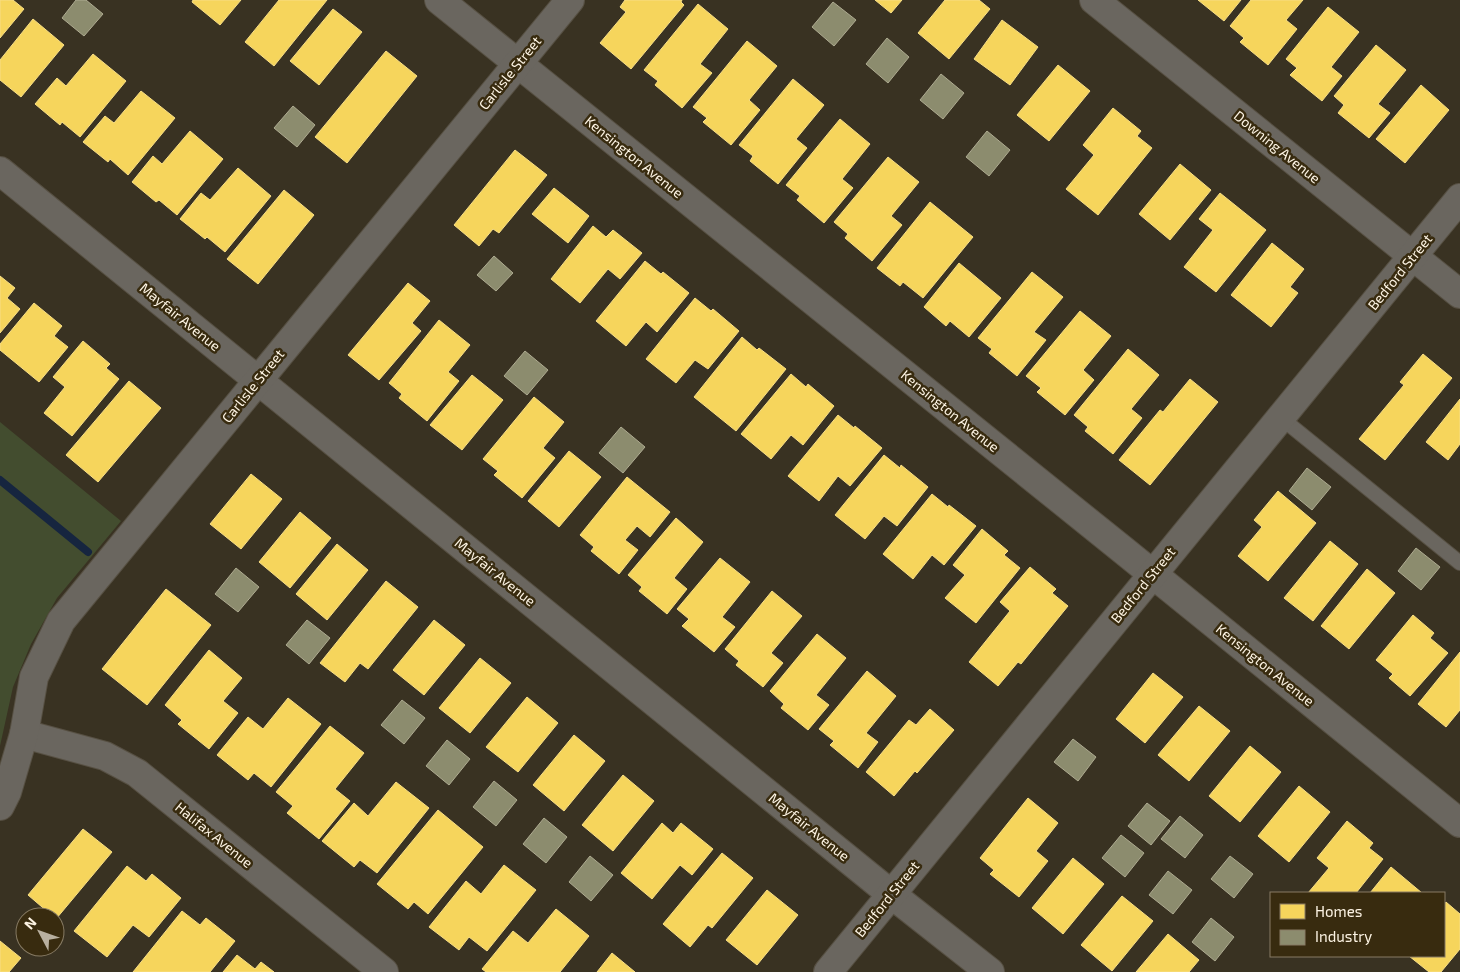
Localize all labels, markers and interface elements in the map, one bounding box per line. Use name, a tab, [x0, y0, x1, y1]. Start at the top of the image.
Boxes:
street label: Carlisle Street	[475, 32, 544, 113]
street label: Downing Avenue	[1231, 107, 1324, 187]
street label: Kensington Avenue	[582, 112, 687, 201]
street label: Bedford Street	[1364, 230, 1435, 313]
street label: Mayfair Avenue	[137, 279, 224, 354]
street label: Carlisle Street	[218, 345, 287, 426]
street label: Kensington Avenue	[898, 366, 1003, 455]
street label: Mayfair Avenue	[452, 534, 539, 609]
street label: Bedford Street	[1107, 543, 1178, 626]
street label: Kensington Avenue	[1213, 620, 1318, 709]
street label: Mayfair Avenue	[766, 789, 853, 864]
street label: Halifax Avenue	[172, 798, 256, 871]
street label: Bedford Street	[851, 857, 922, 940]
legend	[1270, 892, 1445, 957]
text: Homes	[1315, 902, 1362, 920]
north arrow	[15, 907, 65, 957]
text: N	[20, 914, 40, 933]
text: Industry	[1315, 927, 1372, 945]

